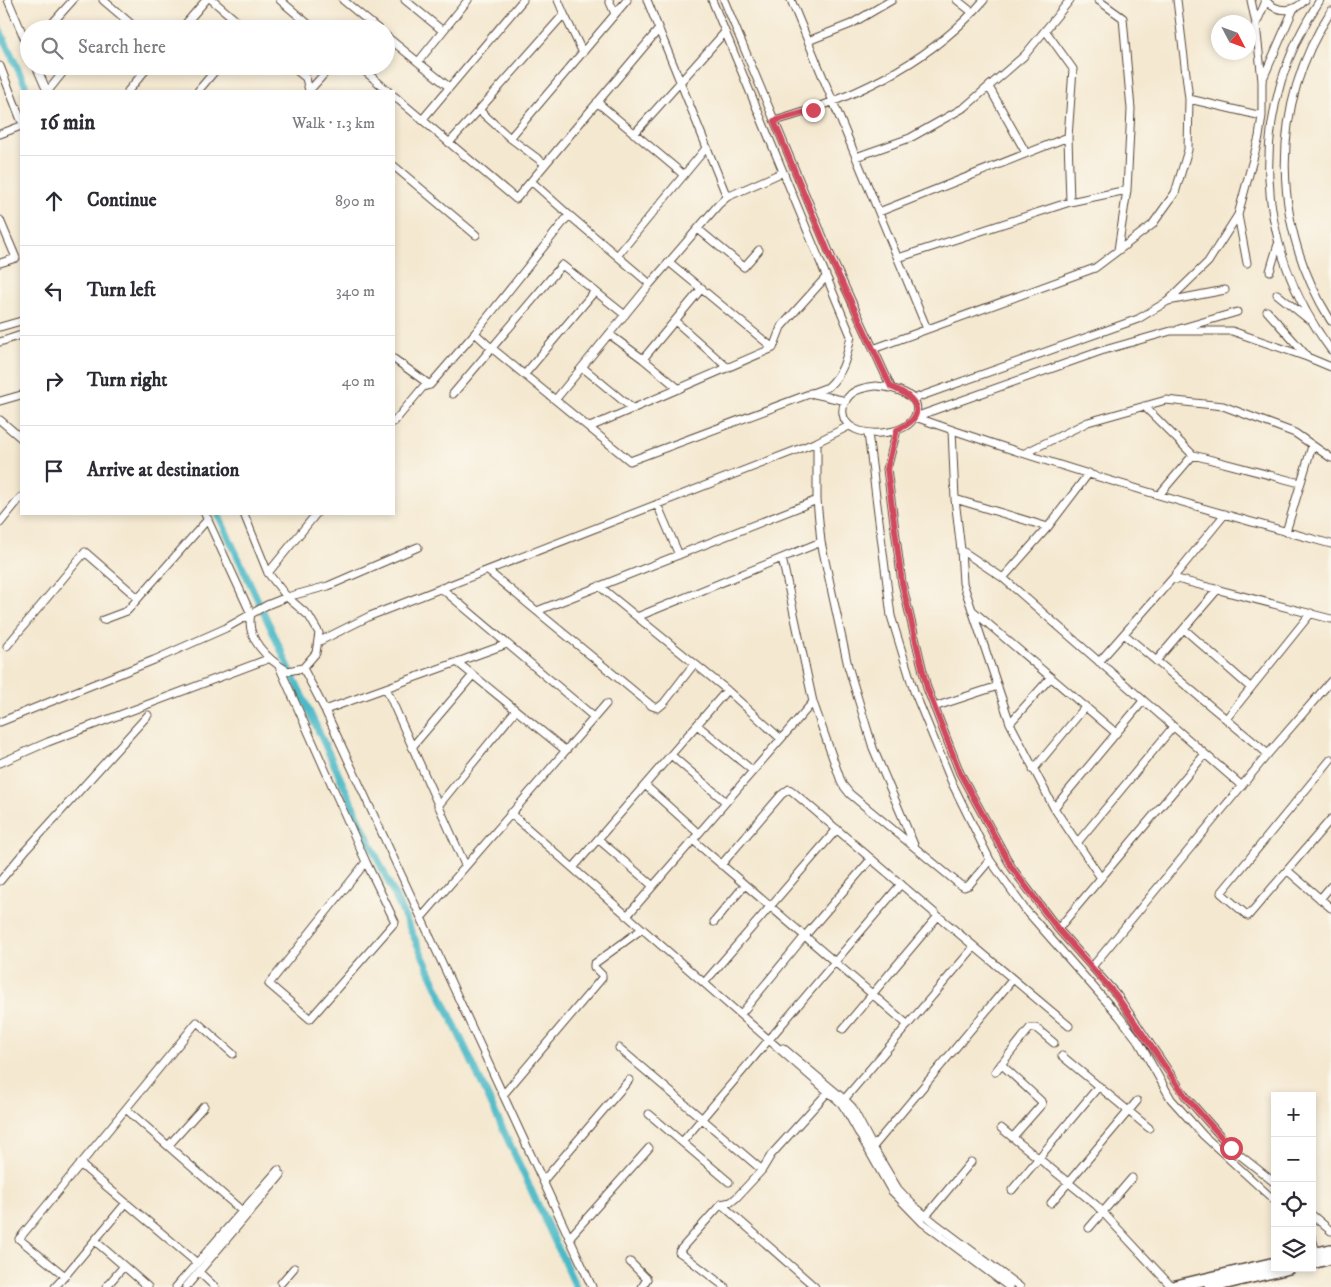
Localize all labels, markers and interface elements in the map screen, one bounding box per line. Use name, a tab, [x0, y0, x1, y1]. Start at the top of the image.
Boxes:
north arrow	[1211, 15, 1256, 60]
search box	[20, 20, 395, 75]
icon: search	[38, 34, 66, 62]
text: Search here	[78, 36, 166, 59]
route end	[802, 99, 825, 122]
text: 16 min	[40, 110, 95, 136]
text: Walk · 1.3 km	[292, 113, 375, 133]
icon: ahead	[40, 187, 68, 215]
text: Continue	[87, 189, 157, 212]
text: 890 m	[335, 191, 375, 211]
icon: left	[40, 277, 68, 305]
text: Turn left	[87, 279, 156, 302]
text: 340 m	[336, 281, 375, 301]
icon: right	[40, 367, 68, 395]
text: Turn right	[87, 369, 167, 392]
text: 40 m	[342, 371, 375, 391]
icon: arrive	[40, 457, 68, 485]
text: Arrive at destination	[87, 459, 239, 482]
map controls	[1271, 1092, 1316, 1272]
button: +	[1271, 1092, 1316, 1137]
route start	[1220, 1137, 1243, 1160]
button: −	[1271, 1137, 1316, 1182]
button: locate	[1271, 1182, 1316, 1227]
button: layers	[1271, 1227, 1316, 1272]

